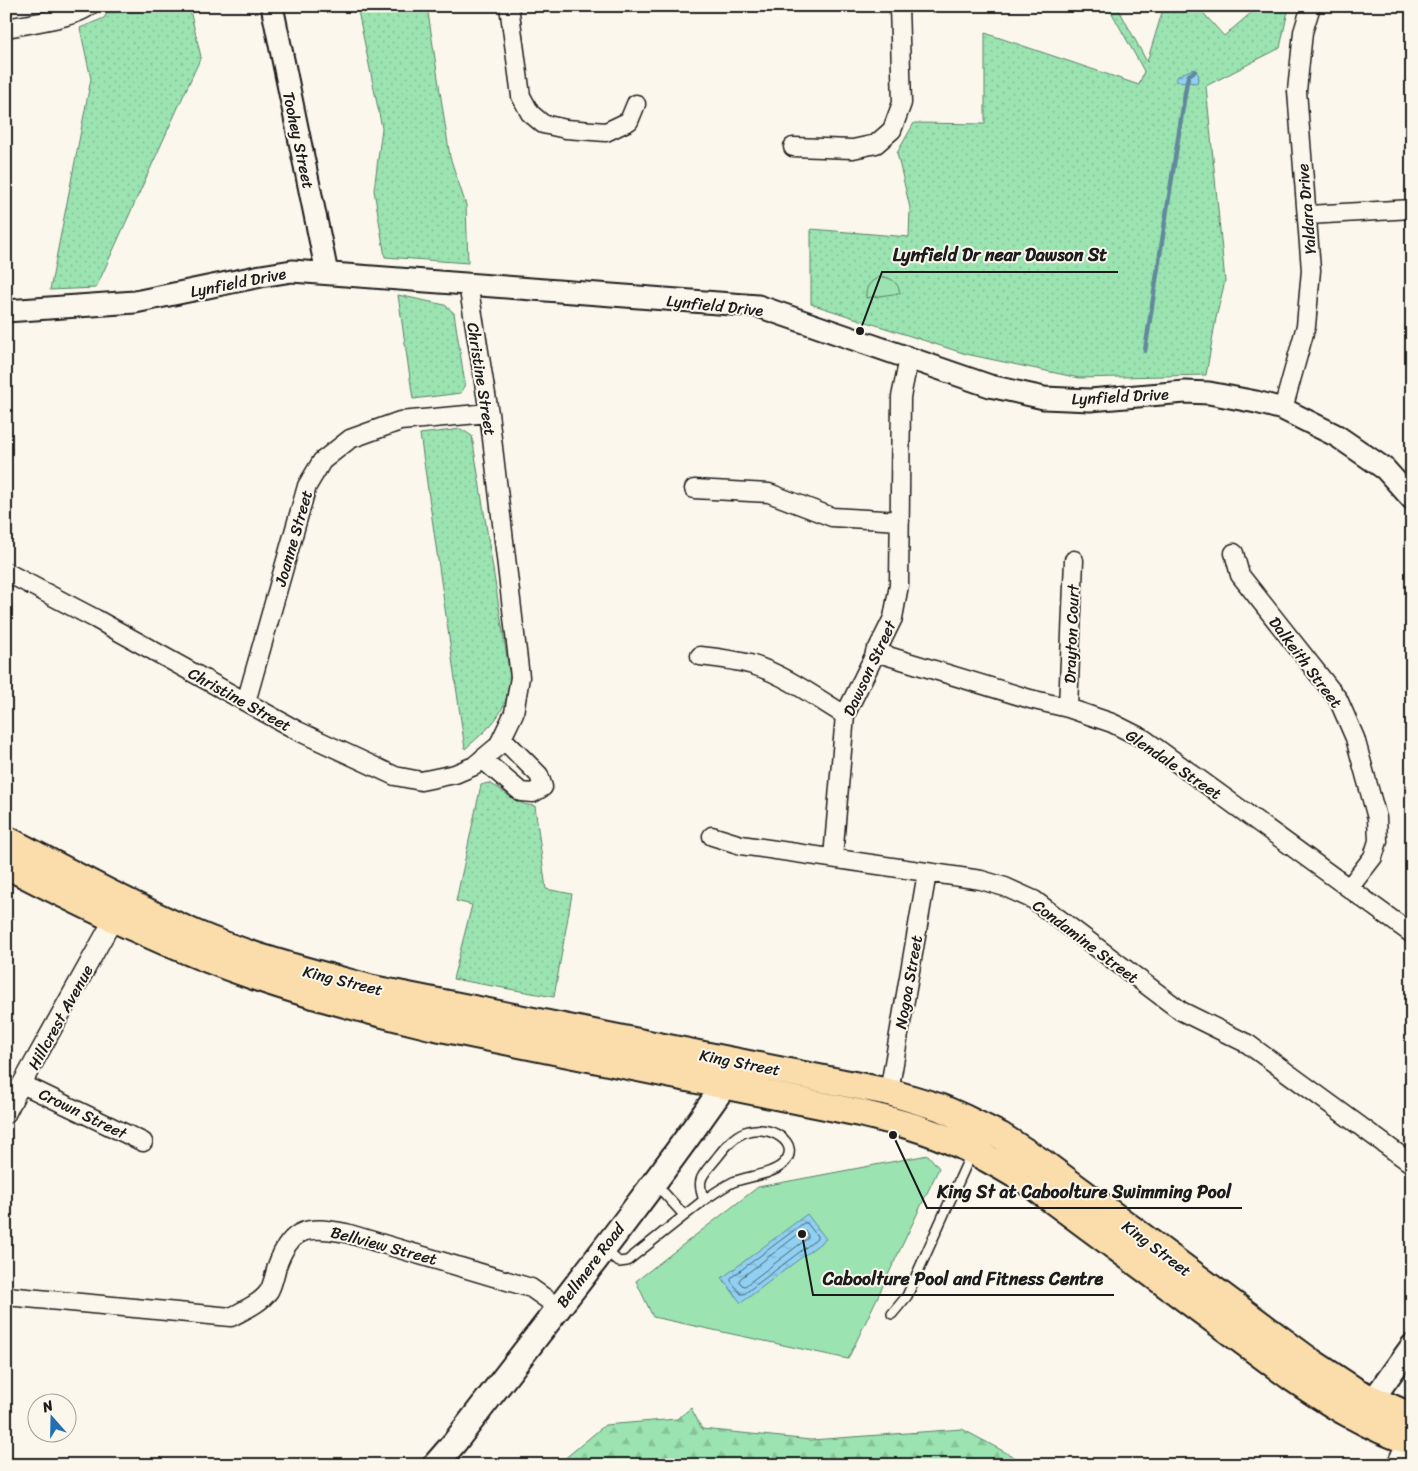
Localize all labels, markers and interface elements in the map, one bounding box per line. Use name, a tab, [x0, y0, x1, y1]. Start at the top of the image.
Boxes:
street label: Toohey Street	[274, 89, 323, 191]
street label: Yaldara Drive	[1288, 162, 1325, 256]
callout: Lynfield Dr near Dawson St	[882, 239, 1118, 272]
text: Lynfield Dr near Dawson St	[893, 239, 1107, 271]
street label: Lynfield Drive	[188, 259, 289, 306]
street label: Lynfield Drive	[665, 286, 765, 325]
street label: Christine Street	[458, 320, 505, 438]
street label: Lynfield Drive	[1071, 379, 1170, 414]
street label: Joanne Street	[266, 486, 321, 591]
street label: Drayton Court	[1055, 583, 1088, 684]
street label: Dalkeith Street	[1261, 610, 1350, 715]
street label: Dawson Street	[835, 615, 905, 721]
street label: Christine Street	[183, 659, 297, 740]
street label: Glendale Street	[1119, 721, 1228, 808]
street label: Condamine Street	[1026, 891, 1145, 991]
street label: Nogoa Street	[886, 933, 931, 1031]
street label: King Street	[300, 957, 386, 1004]
street label: Hillcrest Avenue	[19, 959, 101, 1075]
street label: King Street	[697, 1040, 783, 1085]
street label: Crown Street	[34, 1080, 132, 1148]
callout: King St at Caboolture Swimming Pool	[927, 1175, 1242, 1208]
text: King St at Caboolture Swimming Pool	[936, 1176, 1232, 1208]
street label: King Street	[1115, 1212, 1198, 1285]
street label: Bellmere Road	[549, 1215, 633, 1314]
street label: Bellview Street	[327, 1217, 440, 1274]
callout: Caboolture Pool and Fitness Centre	[813, 1262, 1114, 1295]
text: Caboolture Pool and Fitness Centre	[822, 1263, 1104, 1295]
text: N	[38, 1393, 57, 1420]
north arrow	[28, 1394, 78, 1444]

